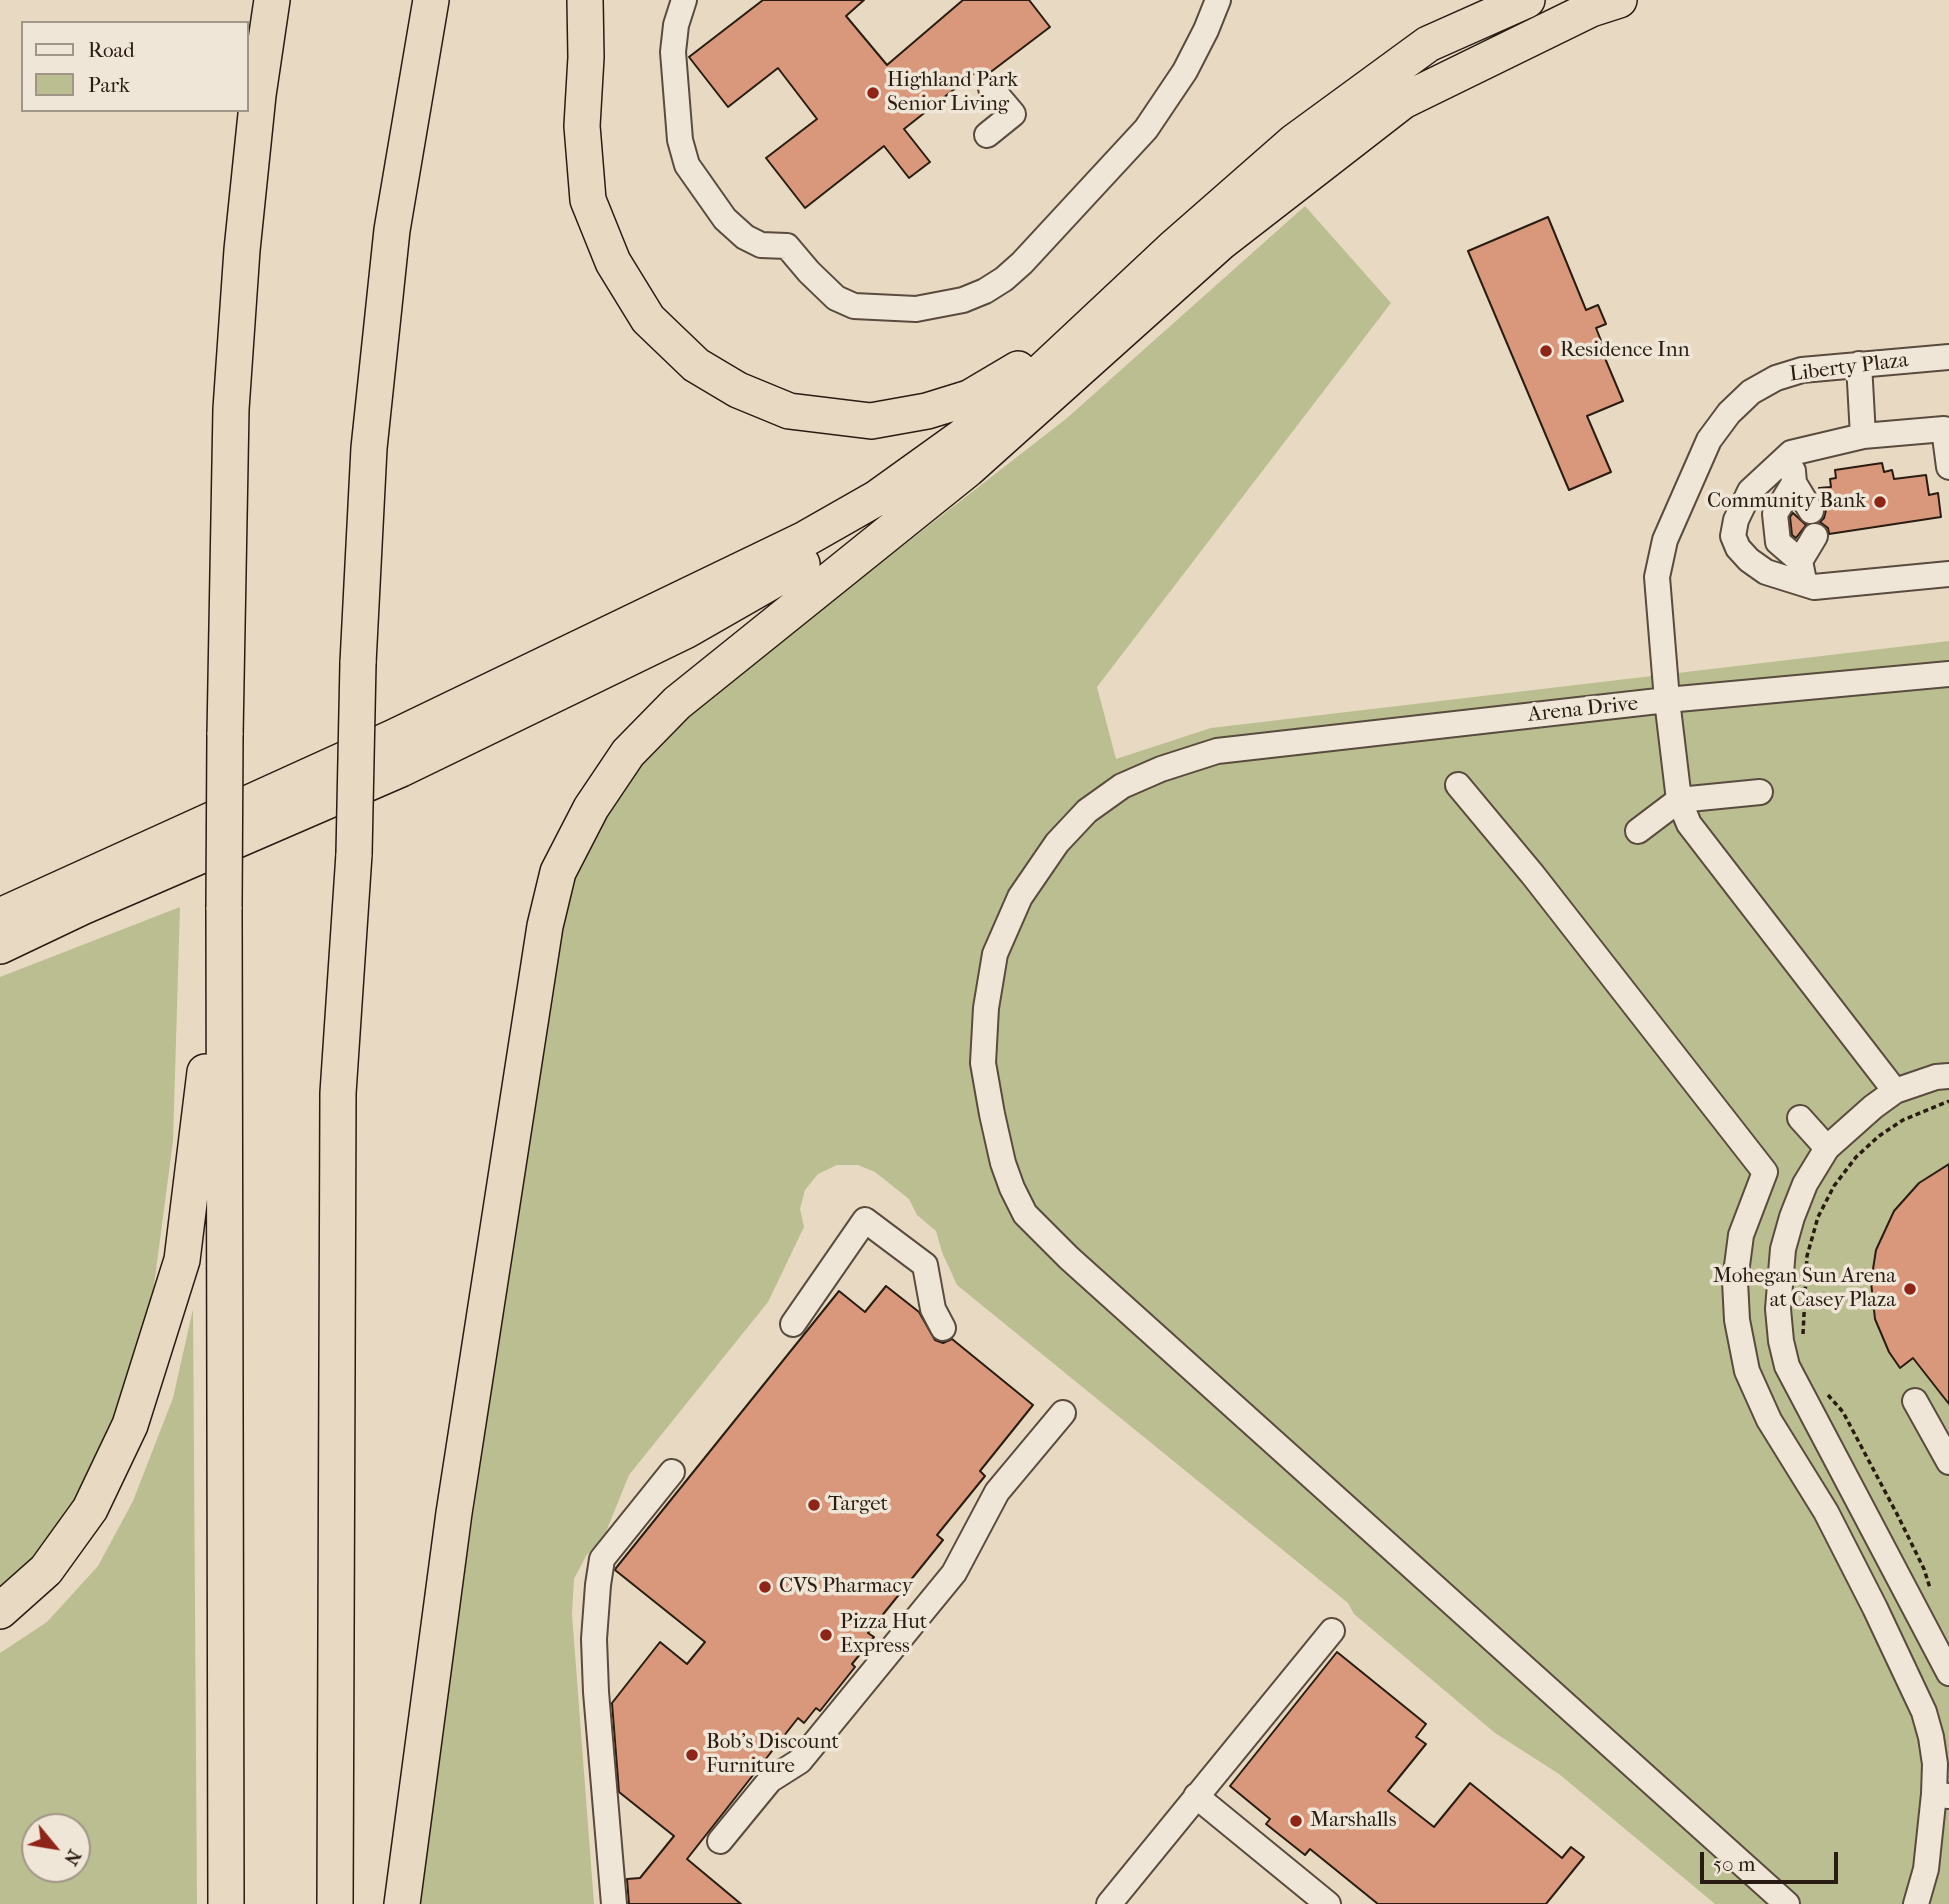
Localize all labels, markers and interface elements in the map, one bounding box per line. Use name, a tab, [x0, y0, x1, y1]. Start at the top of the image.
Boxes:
legend	[21, 21, 248, 112]
text: Road	[88, 38, 135, 62]
place label: Highland Park Senior Living	[887, 68, 1018, 118]
text: Park	[88, 73, 130, 97]
marker: Highland Park Senior Living	[865, 85, 881, 101]
place label: Residence Inn	[1560, 338, 1690, 364]
marker: Residence Inn	[1538, 343, 1554, 359]
street label: Liberty Plaza	[1788, 348, 1910, 388]
place label: Community Bank	[1707, 489, 1866, 515]
marker: Community Bank	[1872, 494, 1888, 510]
street label: Arena Drive	[1527, 692, 1639, 728]
place label: Mohegan Sun Arena at Casey Plaza	[1713, 1264, 1896, 1314]
marker: Mohegan Sun Arena at Casey Plaza	[1902, 1281, 1918, 1297]
place label: Target	[828, 1492, 888, 1518]
marker: Target	[806, 1497, 822, 1513]
place label: CVS Pharmacy	[779, 1574, 913, 1600]
marker: CVS Pharmacy	[757, 1579, 773, 1595]
place label: Pizza Hut Express	[840, 1610, 927, 1660]
marker: Pizza Hut Express	[818, 1627, 834, 1643]
place label: Bob's Discount Furniture	[706, 1730, 839, 1780]
marker: Bob's Discount Furniture	[684, 1747, 700, 1763]
place label: Marshalls	[1310, 1808, 1396, 1834]
north arrow	[21, 1813, 91, 1883]
marker: Marshalls	[1288, 1813, 1304, 1829]
scale bar	[1704, 1838, 1842, 1882]
text: N	[59, 1846, 86, 1869]
text: 50 m	[1713, 1852, 1756, 1876]

